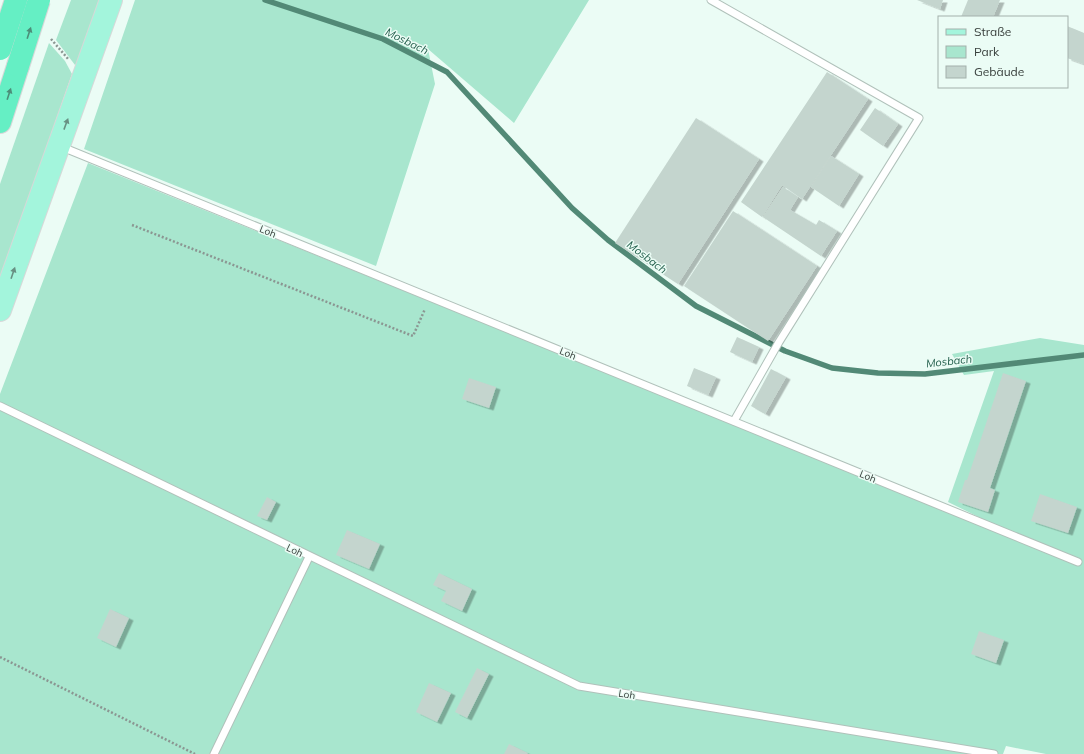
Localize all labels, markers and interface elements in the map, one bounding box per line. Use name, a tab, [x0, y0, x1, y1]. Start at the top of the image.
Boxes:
legend	[938, 16, 1068, 88]
text: Straße	[974, 24, 1011, 39]
water label: Mosbach	[383, 25, 431, 57]
one-way arrow	[26, 27, 32, 39]
text: Park	[974, 44, 1000, 59]
text: Gebäude	[974, 64, 1024, 79]
one-way arrow	[6, 88, 12, 100]
one-way arrow	[63, 117, 69, 129]
street label: Loh	[258, 222, 278, 241]
water label: Mosbach	[624, 237, 670, 277]
one-way arrow	[10, 266, 16, 278]
street label: Loh	[558, 344, 578, 363]
water label: Mosbach	[925, 352, 973, 370]
street label: Loh	[858, 467, 878, 486]
street label: Loh	[284, 541, 305, 560]
street label: Loh	[618, 687, 636, 702]

